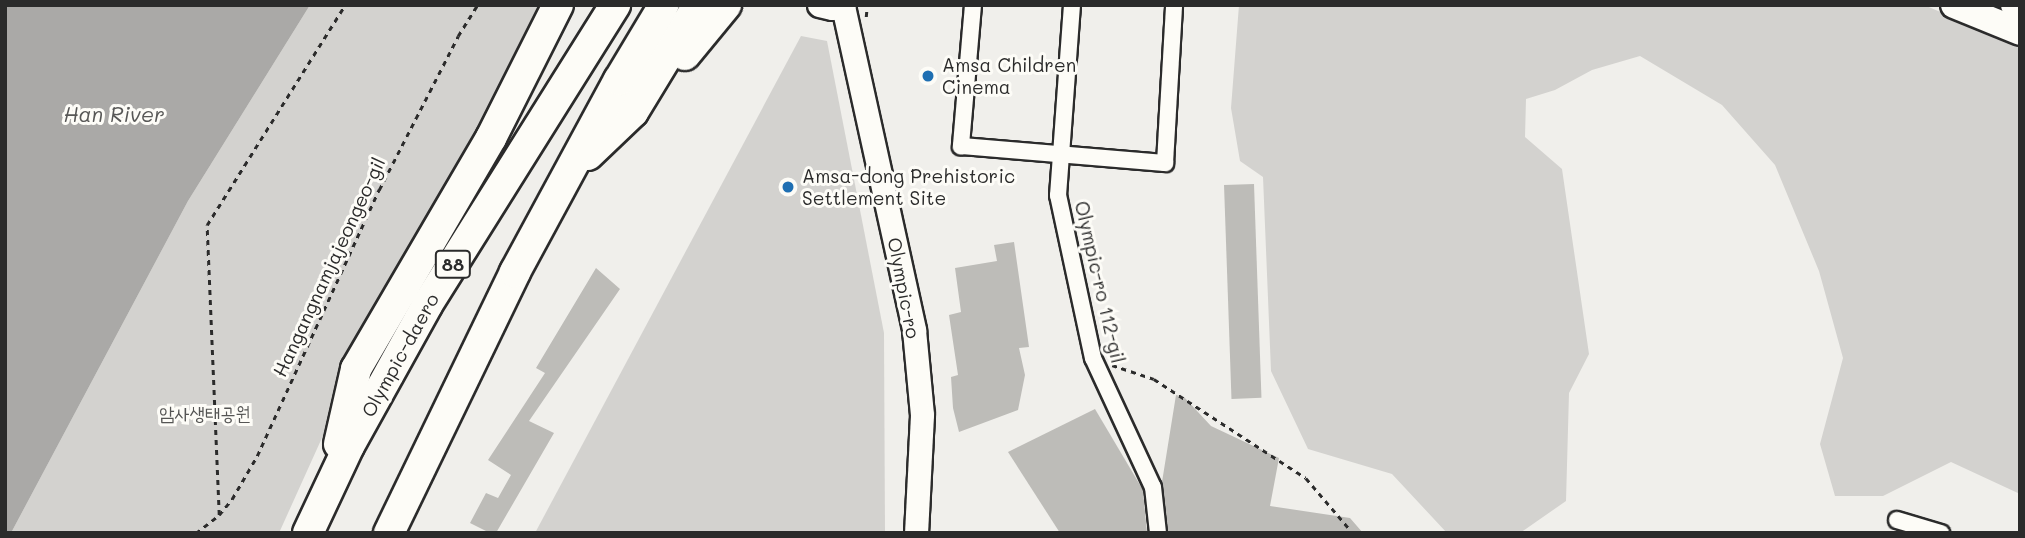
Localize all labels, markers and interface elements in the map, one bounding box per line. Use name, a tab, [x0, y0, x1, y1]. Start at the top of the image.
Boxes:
place label: Amsa Children Cinema	[942, 54, 1076, 98]
marker: Amsa Children Cinema	[920, 68, 936, 84]
water label: Han River	[64, 101, 164, 127]
street label: Hangangnamjajeongeo-gil	[268, 154, 390, 380]
place label: Amsa-dong Prehistoric Settlement Site	[802, 165, 1015, 209]
marker: Amsa-dong Prehistoric Settlement Site	[780, 179, 796, 195]
street label: Olympic-ro 112-gil	[1070, 199, 1130, 365]
street label: Olympic-ro	[883, 236, 925, 340]
road number: 88	[434, 250, 472, 278]
street label: Olympic-daero	[357, 289, 443, 421]
park label: 암사생태공원	[159, 402, 251, 424]

